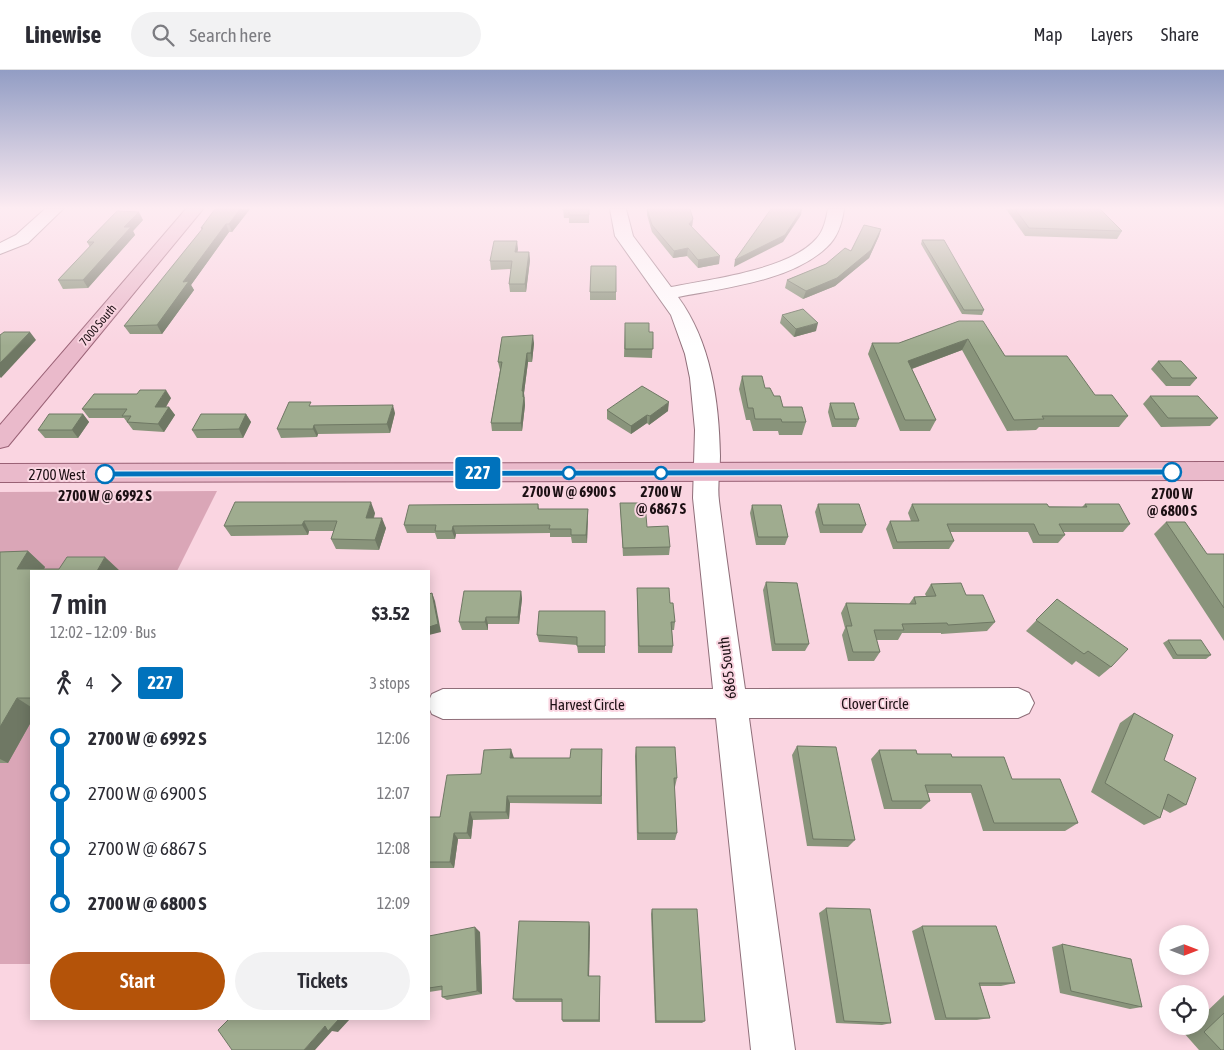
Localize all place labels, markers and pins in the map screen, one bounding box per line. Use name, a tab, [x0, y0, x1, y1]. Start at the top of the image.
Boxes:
marker: 2700 W @ 6800 S	[1162, 462, 1182, 482]
marker: 2700 W @ 6992 S	[95, 464, 115, 484]
marker: 2700 W @ 6900 S	[562, 466, 576, 480]
marker: 2700 W @ 6867 S	[654, 466, 668, 480]
place label: 2700 W @ 6900 S	[522, 483, 616, 500]
place label: 2700 W @ 6867 S	[636, 483, 687, 517]
place label: 2700 W @ 6800 S	[1147, 485, 1198, 519]
place label: 2700 W @ 6992 S	[58, 487, 152, 504]

